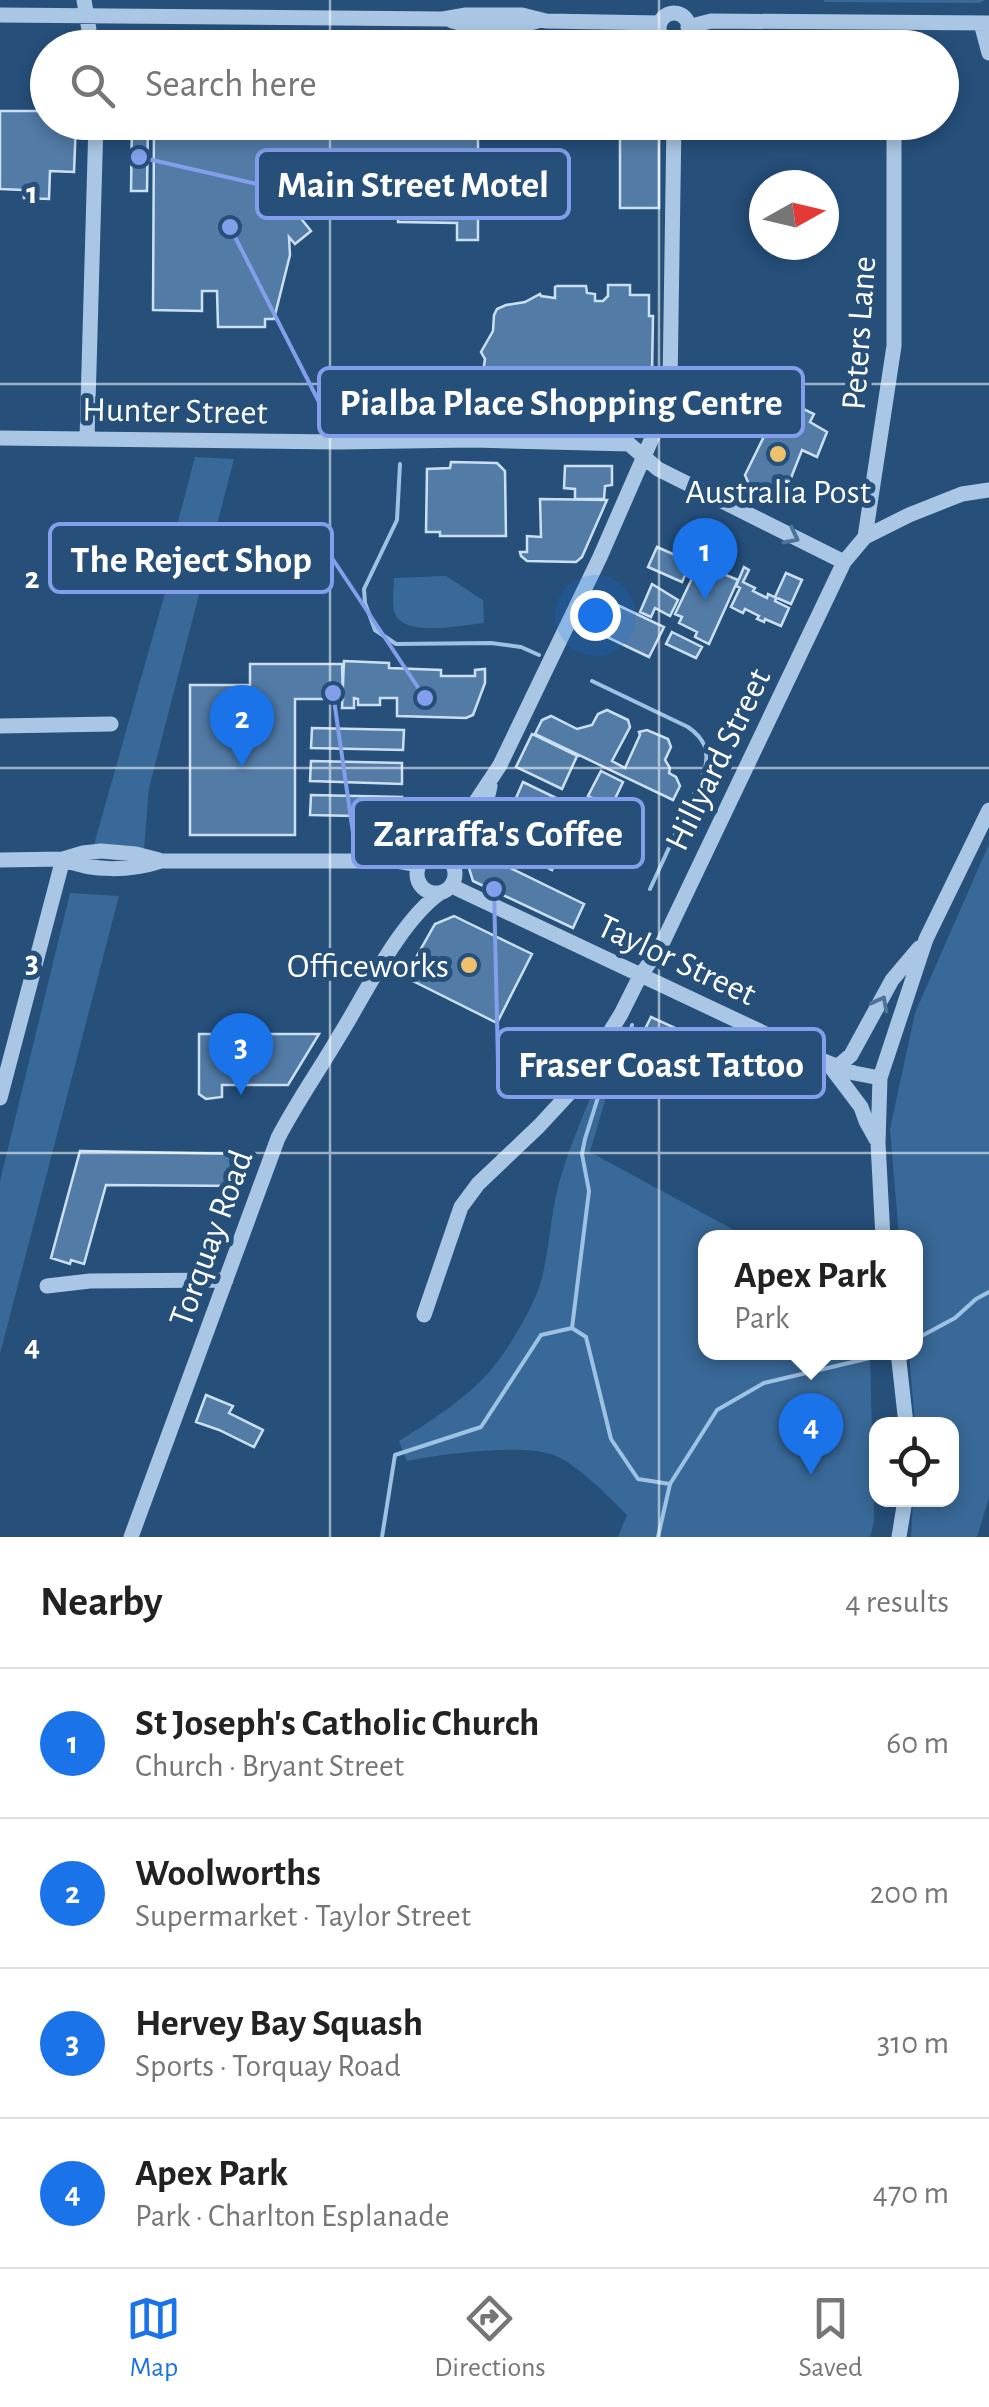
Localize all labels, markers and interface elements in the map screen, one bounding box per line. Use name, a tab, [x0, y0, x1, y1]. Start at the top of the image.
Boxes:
search box	[30, 30, 959, 140]
icon: search	[65, 58, 120, 113]
text: Search here	[145, 66, 317, 104]
callout: Main Street Motel	[257, 150, 569, 218]
text: Main Street Motel	[277, 167, 549, 205]
north arrow	[749, 170, 839, 260]
text: 1	[26, 177, 38, 209]
street label: Peters Lane	[837, 255, 882, 411]
callout: Pialba Place Shopping Centre	[319, 368, 803, 436]
text: Pialba Place Shopping Centre	[339, 385, 783, 423]
street label: Hunter Street	[82, 392, 268, 431]
marker: Australia Post	[767, 443, 789, 465]
place label: Australia Post	[685, 475, 871, 510]
pin: 1	[672, 518, 738, 600]
callout: The Reject Shop	[50, 524, 332, 592]
one-way arrow	[781, 525, 799, 544]
text: The Reject Shop	[70, 542, 312, 580]
text: 2	[24, 562, 40, 594]
your location	[570, 590, 621, 641]
street label: Hillyard Street	[659, 663, 777, 856]
pin: 2	[210, 684, 274, 767]
callout: Zarraffa's Coffee	[353, 799, 643, 867]
text: Zarraffa's Coffee	[373, 816, 623, 854]
street label: Taylor Street	[592, 908, 761, 1012]
text: 3	[25, 946, 39, 978]
place label: Officeworks	[287, 949, 449, 984]
marker: Officeworks	[458, 954, 480, 976]
one-way arrow	[869, 995, 888, 1013]
pin: 3	[208, 1012, 274, 1095]
callout: Fraser Coast Tattoo	[498, 1029, 824, 1097]
text: Fraser Coast Tattoo	[518, 1047, 804, 1085]
street label: Torquay Road	[163, 1146, 259, 1331]
popup	[698, 1230, 923, 1360]
text: Apex Park	[734, 1257, 887, 1295]
text: Park	[734, 1302, 789, 1334]
text: 4	[24, 1330, 40, 1362]
pin: 4	[778, 1392, 844, 1475]
map controls	[869, 1417, 959, 1507]
button: locate	[869, 1417, 959, 1507]
text: Nearby	[40, 1581, 163, 1623]
text: 4 results	[845, 1586, 949, 1618]
text: St Joseph's Catholic Church	[135, 1705, 539, 1743]
text: 1	[67, 1727, 78, 1759]
text: 60 m	[886, 1727, 949, 1759]
text: Church · Bryant Street	[135, 1750, 404, 1782]
text: Woolworths	[135, 1855, 321, 1893]
text: 2	[65, 1877, 80, 1909]
text: 200 m	[870, 1877, 949, 1909]
text: Supermarket · Taylor Street	[135, 1900, 471, 1932]
text: Hervey Bay Squash	[135, 2005, 423, 2043]
text: 3	[66, 2027, 79, 2059]
text: 310 m	[877, 2027, 949, 2059]
text: Sports · Torquay Road	[135, 2050, 401, 2082]
text: Apex Park	[135, 2155, 288, 2193]
text: 4	[64, 2177, 81, 2209]
text: 470 m	[872, 2177, 949, 2209]
text: Park · Charlton Esplanade	[135, 2200, 450, 2232]
tab: Map	[126, 2291, 181, 2385]
tab: Directions	[434, 2291, 546, 2385]
tab: Saved	[799, 2291, 863, 2385]

